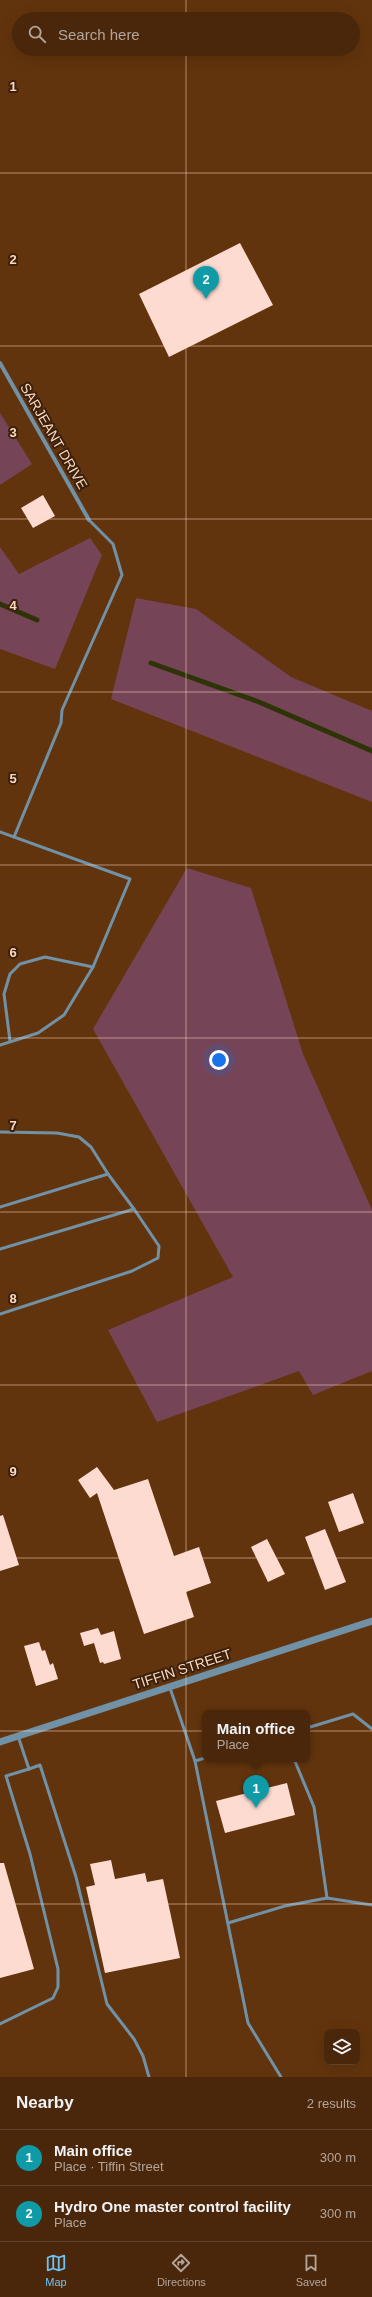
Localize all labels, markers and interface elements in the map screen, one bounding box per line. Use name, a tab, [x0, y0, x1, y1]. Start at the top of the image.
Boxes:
search box	[12, 12, 360, 56]
icon: search	[26, 23, 48, 45]
text: Search here	[58, 26, 140, 43]
text: 1	[9, 79, 17, 94]
text: 2	[9, 252, 17, 267]
pin: 2	[193, 266, 219, 299]
street label: SARJEANT DRIVE	[17, 380, 91, 492]
text: 3	[9, 425, 17, 440]
text: 4	[9, 598, 17, 613]
text: 5	[9, 771, 17, 786]
text: 6	[9, 945, 17, 960]
your location	[209, 1050, 229, 1070]
text: 7	[9, 1118, 17, 1133]
text: 8	[9, 1291, 17, 1306]
text: 9	[9, 1464, 17, 1479]
street label: TIFFIN STREET	[131, 1645, 234, 1692]
popup	[202, 1710, 310, 1762]
text: Main office	[217, 1720, 295, 1737]
text: Place	[217, 1737, 249, 1752]
pin: 1	[243, 1775, 269, 1808]
map controls	[324, 2029, 360, 2065]
button: layers	[324, 2029, 360, 2065]
text: Nearby	[16, 2093, 74, 2112]
text: 2 results	[307, 2096, 356, 2111]
text: Main office	[54, 2142, 132, 2159]
text: 1	[25, 2150, 33, 2165]
text: 300 m	[320, 2150, 356, 2165]
text: Place · Tiffin Street	[54, 2159, 164, 2174]
text: Hydro One master control facility	[54, 2198, 291, 2215]
text: 2	[25, 2206, 33, 2221]
text: 300 m	[320, 2206, 356, 2221]
text: Place	[54, 2215, 87, 2230]
tab: Map	[45, 2252, 67, 2288]
tab: Directions	[157, 2252, 206, 2288]
tab: Saved	[296, 2252, 327, 2288]

